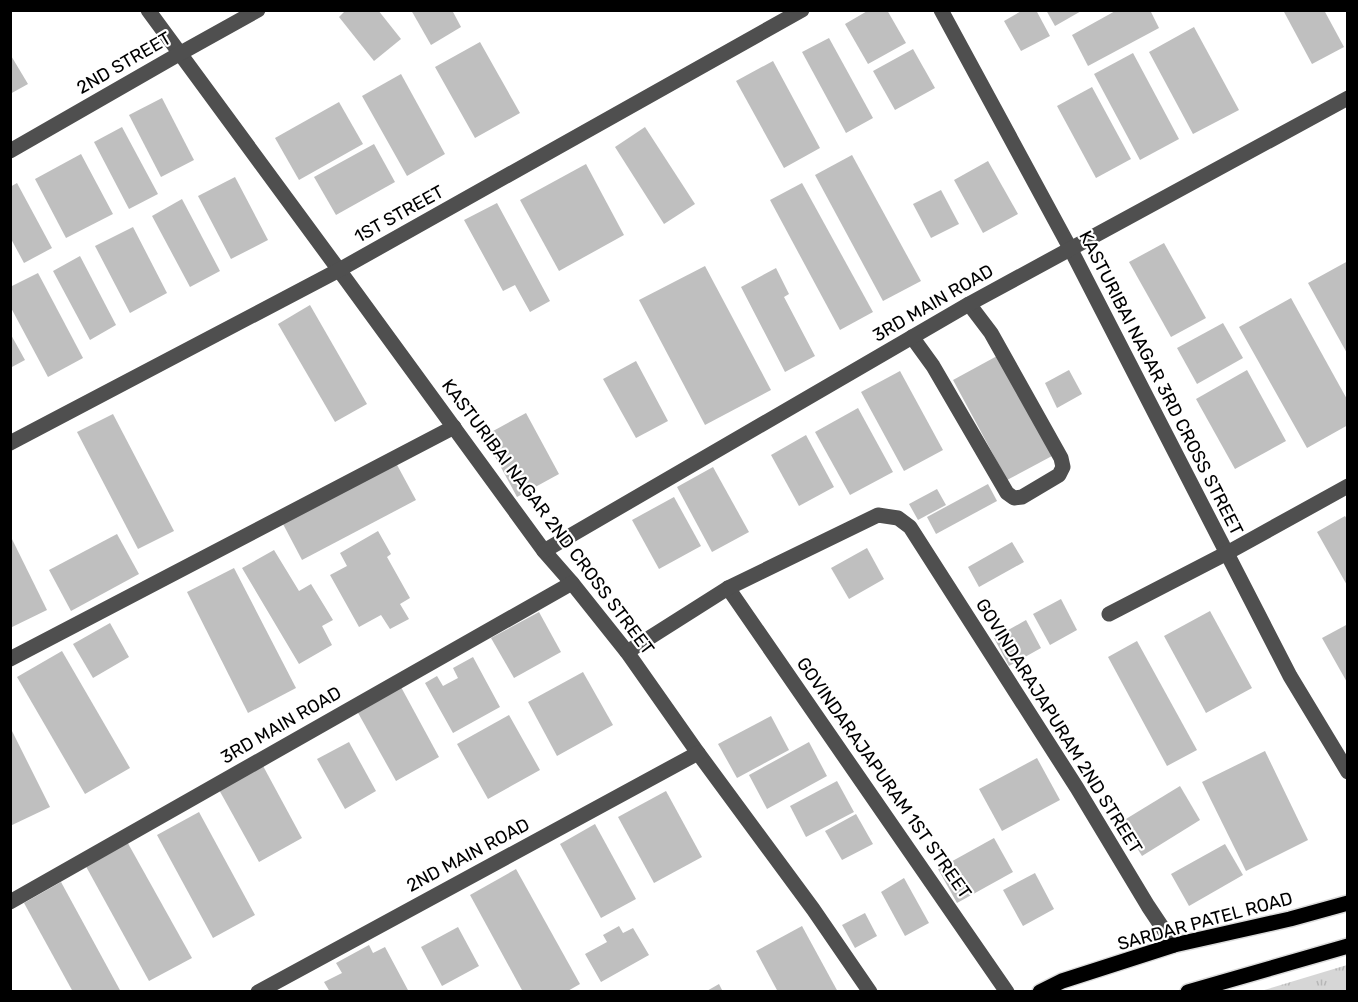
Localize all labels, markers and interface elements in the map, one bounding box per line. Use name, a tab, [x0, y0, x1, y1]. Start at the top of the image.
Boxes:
street label: 2ND STREET	[73, 27, 175, 99]
street label: 1ST STREET	[351, 180, 447, 248]
street label: KASTURIBAI NAGAR 3RD CROSS STREET	[1074, 227, 1248, 539]
street label: 3RD MAIN ROAD	[869, 260, 997, 346]
street label: KASTURIBAI NAGAR 2ND CROSS STREET	[437, 375, 659, 659]
street label: GOVINDARAJAPURAM 2ND STREET	[971, 594, 1147, 858]
street label: GOVINDARAJAPURAM 1ST STREET	[792, 653, 976, 903]
street label: 3RD MAIN ROAD	[217, 682, 345, 768]
street label: 2ND MAIN ROAD	[403, 813, 533, 897]
street label: SARDAR PATEL ROAD	[1115, 887, 1295, 955]

